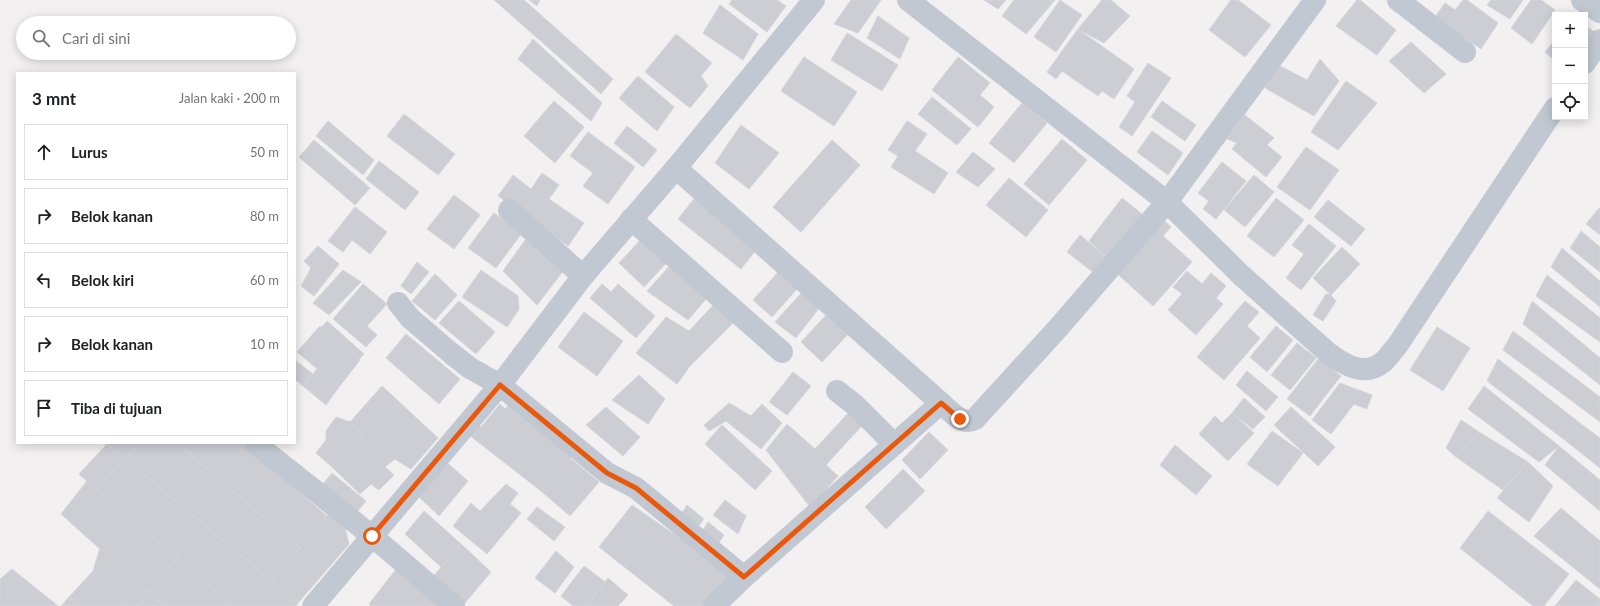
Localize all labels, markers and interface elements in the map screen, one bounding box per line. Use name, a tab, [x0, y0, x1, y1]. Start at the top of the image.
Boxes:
map controls	[1552, 12, 1588, 120]
button: +	[1552, 12, 1588, 48]
search box	[16, 16, 296, 60]
icon: search	[30, 27, 52, 49]
text: Cari di sini	[62, 29, 130, 47]
button: −	[1552, 48, 1588, 84]
button: locate	[1552, 84, 1588, 120]
text: 3 mnt	[32, 88, 76, 109]
text: Jalan kaki · 200 m	[179, 90, 280, 106]
icon: ahead	[33, 141, 55, 163]
text: Lurus	[71, 143, 108, 161]
text: 50 m	[250, 144, 279, 160]
icon: right	[33, 205, 55, 227]
text: Belok kanan	[71, 207, 153, 225]
text: 80 m	[250, 208, 279, 224]
icon: left	[33, 269, 55, 291]
text: Belok kiri	[71, 271, 134, 289]
text: 60 m	[250, 272, 279, 288]
icon: right	[33, 333, 55, 355]
text: Belok kanan	[71, 335, 153, 353]
text: 10 m	[250, 336, 279, 352]
icon: arrive	[33, 397, 55, 419]
text: Tiba di tujuan	[71, 399, 162, 417]
route end	[951, 410, 969, 428]
route start	[363, 527, 381, 545]

